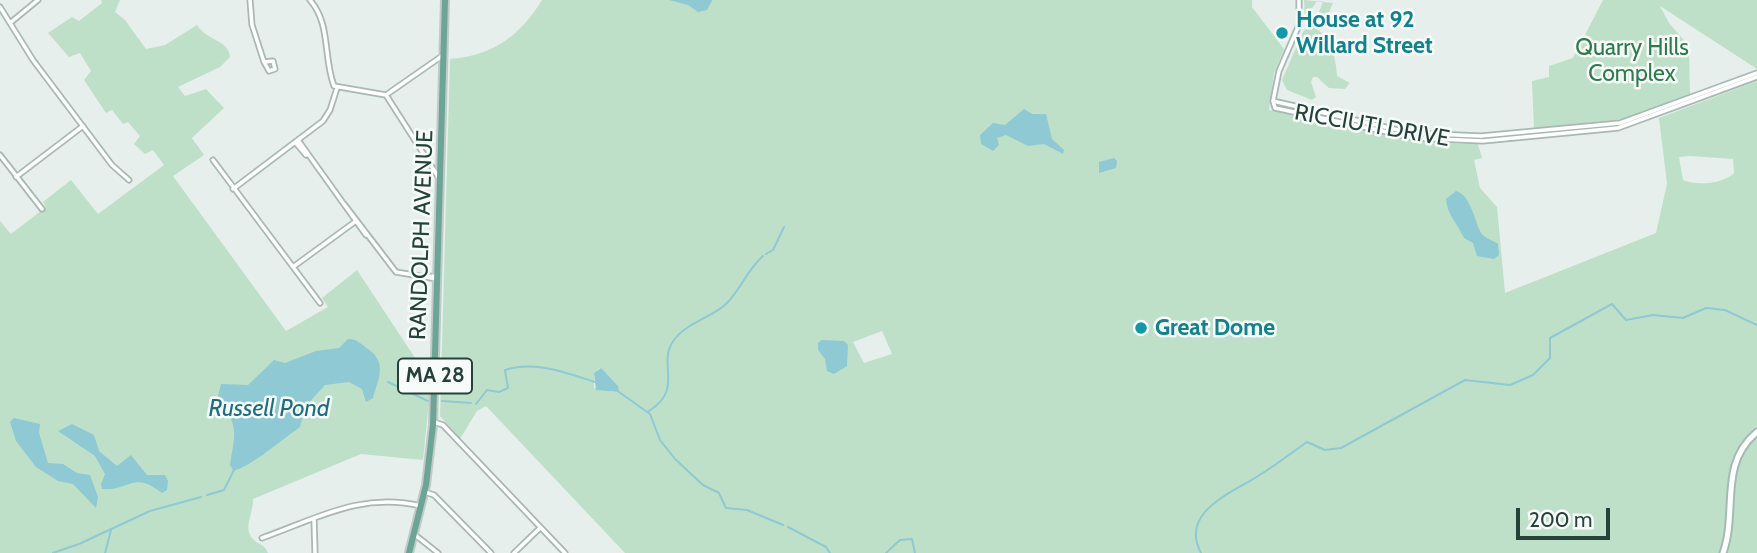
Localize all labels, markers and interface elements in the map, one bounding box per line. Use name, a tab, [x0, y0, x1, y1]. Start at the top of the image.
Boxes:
place label: House at 92 Willard Street	[1296, 6, 1433, 60]
marker: House at 92 Willard Street	[1274, 25, 1290, 41]
park label: Quarry Hills Complex	[1575, 34, 1689, 88]
street label: RICCIUTI DRIVE	[1292, 99, 1452, 153]
street label: RANDOLPH AVENUE	[405, 130, 439, 340]
place label: Great Dome	[1155, 314, 1275, 342]
marker: Great Dome	[1133, 320, 1149, 336]
road number: MA 28	[398, 358, 472, 394]
water label: Russell Pond	[209, 395, 329, 423]
scale bar	[1519, 494, 1614, 538]
text: 200 m	[1529, 507, 1592, 532]

